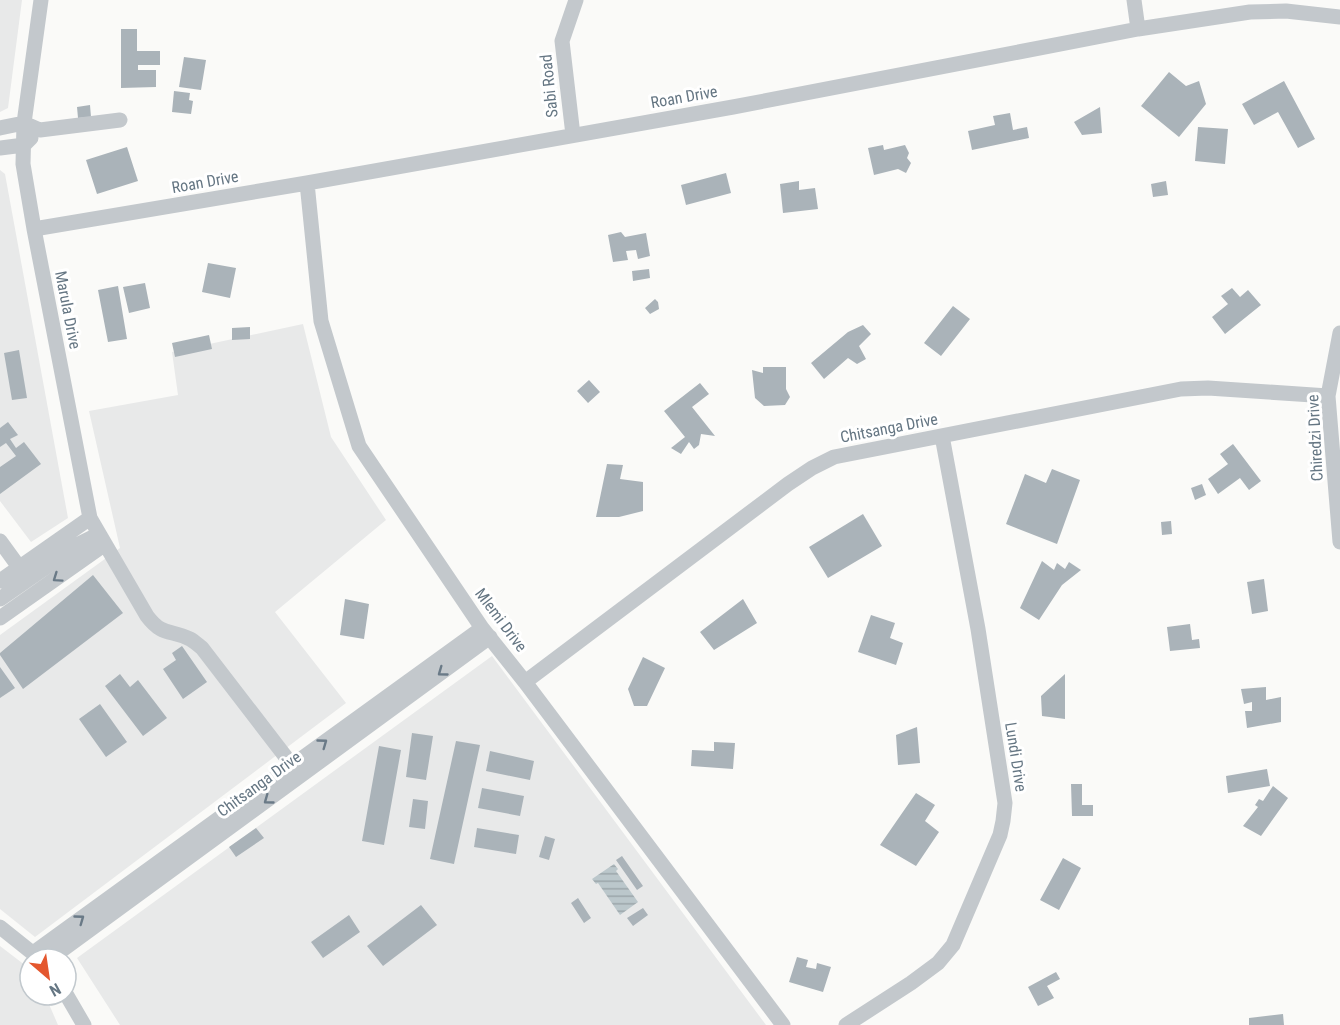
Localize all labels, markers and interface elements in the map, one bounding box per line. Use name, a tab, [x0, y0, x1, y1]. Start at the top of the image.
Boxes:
street label: Sabi Road	[536, 54, 562, 118]
street label: Roan Drive	[649, 82, 719, 112]
street label: Roan Drive	[170, 167, 240, 197]
street label: Marula Drive	[51, 269, 85, 351]
street label: Chiredzi Drive	[1303, 394, 1327, 482]
street label: Chitsanga Drive	[839, 409, 939, 447]
one-way arrow	[53, 571, 64, 582]
street label: Mlemi Drive	[471, 585, 531, 655]
one-way arrow	[438, 665, 449, 676]
street label: Lundi Drive	[1001, 721, 1031, 793]
one-way arrow	[317, 739, 328, 750]
street label: Chitsanga Drive	[213, 747, 305, 821]
one-way arrow	[264, 792, 275, 803]
one-way arrow	[74, 915, 85, 926]
north arrow	[18, 947, 78, 1007]
text: N	[46, 979, 64, 1000]

